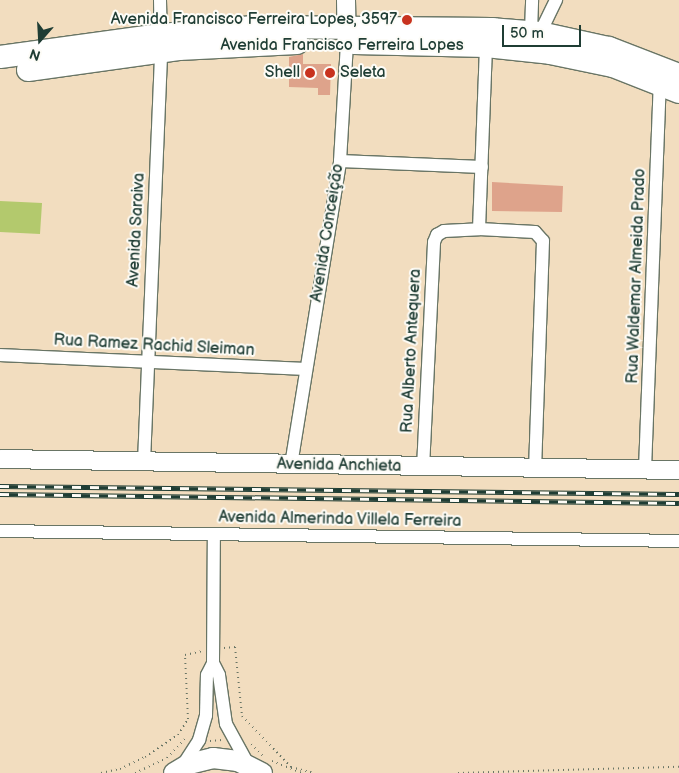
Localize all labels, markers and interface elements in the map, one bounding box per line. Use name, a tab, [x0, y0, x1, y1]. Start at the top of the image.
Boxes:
place label: Avenida Francisco Ferreira Lopes, 3597	[111, 10, 397, 30]
marker: Avenida Francisco Ferreira Lopes, 3597	[401, 14, 413, 26]
north arrow	[15, 15, 65, 65]
scale bar	[504, 15, 583, 47]
text: 50 m	[510, 24, 544, 43]
street label: Avenida Francisco Ferreira Lopes	[220, 36, 464, 56]
text: N	[27, 45, 43, 64]
place label: Shell	[265, 63, 300, 83]
place label: Seleta	[340, 63, 386, 83]
marker: Shell	[304, 67, 316, 79]
marker: Seleta	[324, 67, 336, 79]
street label: Avenida Conceição	[308, 163, 348, 303]
street label: Rua Waldemar Almeida Prado	[624, 168, 650, 384]
street label: Avenida Saraiva	[124, 172, 150, 288]
street label: Rua Alberto Antequera	[398, 268, 426, 434]
street label: Rua Ramez Rachid Sleiman	[53, 331, 255, 361]
street label: Avenida Anchieta	[277, 455, 401, 477]
street label: Avenida Almerinda Villela Ferreira	[218, 508, 462, 532]

